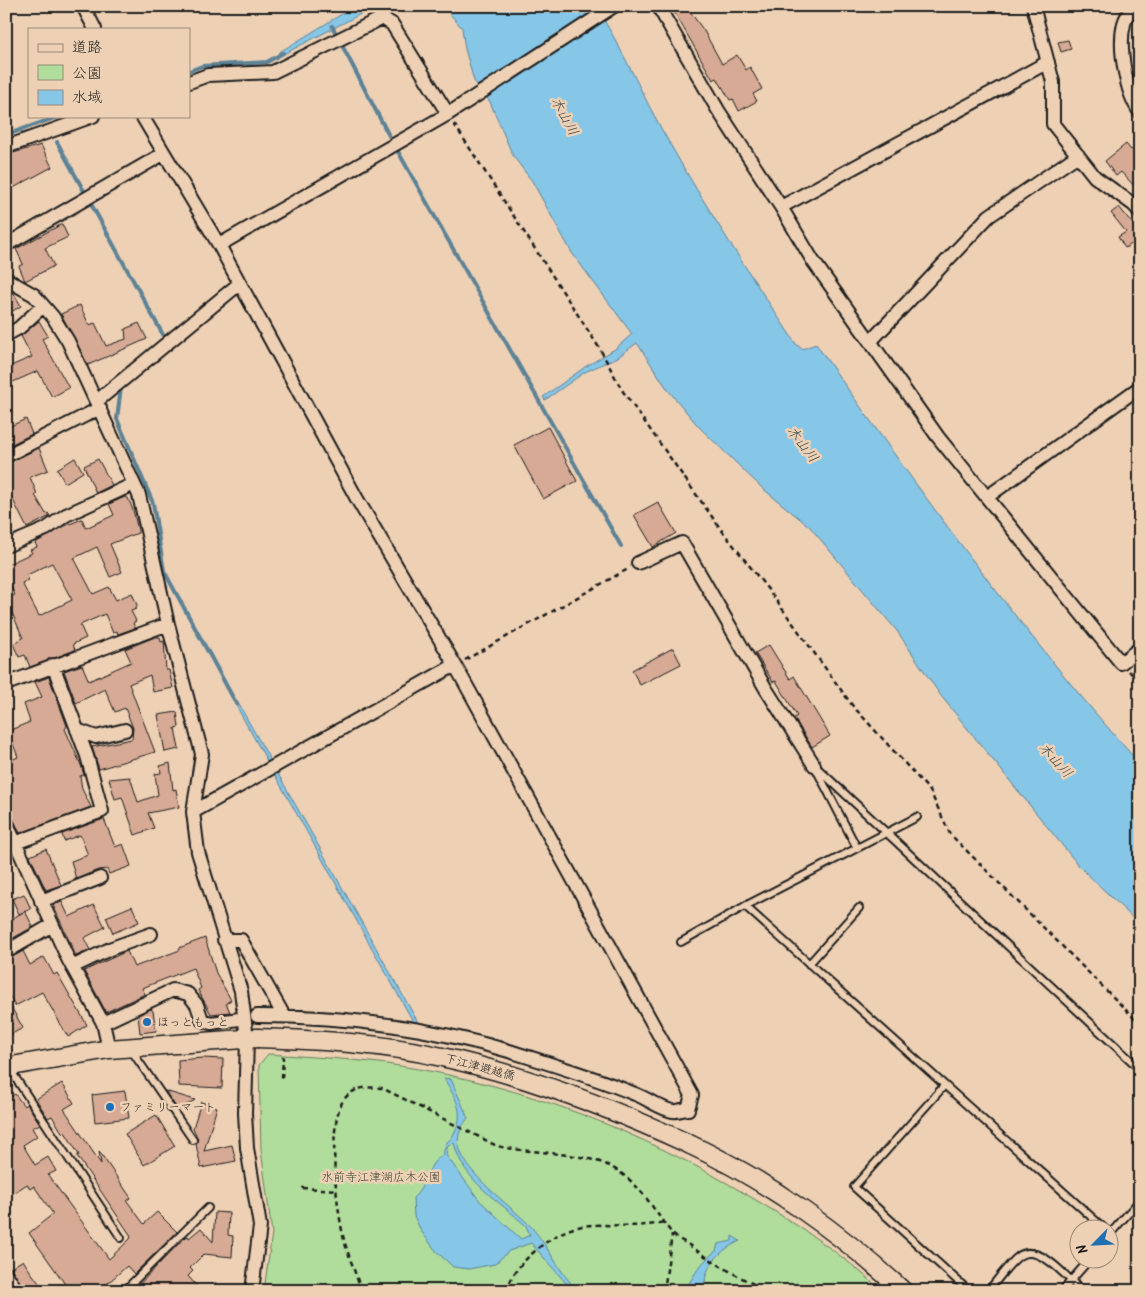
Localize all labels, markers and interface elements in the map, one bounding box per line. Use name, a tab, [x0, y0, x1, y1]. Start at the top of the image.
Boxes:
legend	[28, 28, 190, 118]
text: 道路	[72, 36, 102, 60]
text: 公園	[72, 62, 102, 86]
text: 水域	[72, 86, 102, 110]
water label: 木山川	[544, 93, 584, 140]
water label: 木山川	[781, 421, 824, 468]
water label: 木山川	[1033, 738, 1078, 784]
place label: ほっともっと	[157, 1013, 229, 1032]
marker: ほっともっと	[141, 1016, 153, 1028]
street label: 下江津避越僑	[443, 1049, 517, 1086]
place label: ファミリーマート	[120, 1098, 216, 1117]
marker: ファミリーマート	[104, 1101, 116, 1113]
park label: 水前寺江津湖広木公園	[321, 1168, 441, 1187]
north arrow	[1068, 1220, 1118, 1270]
text: N	[1071, 1240, 1095, 1257]

